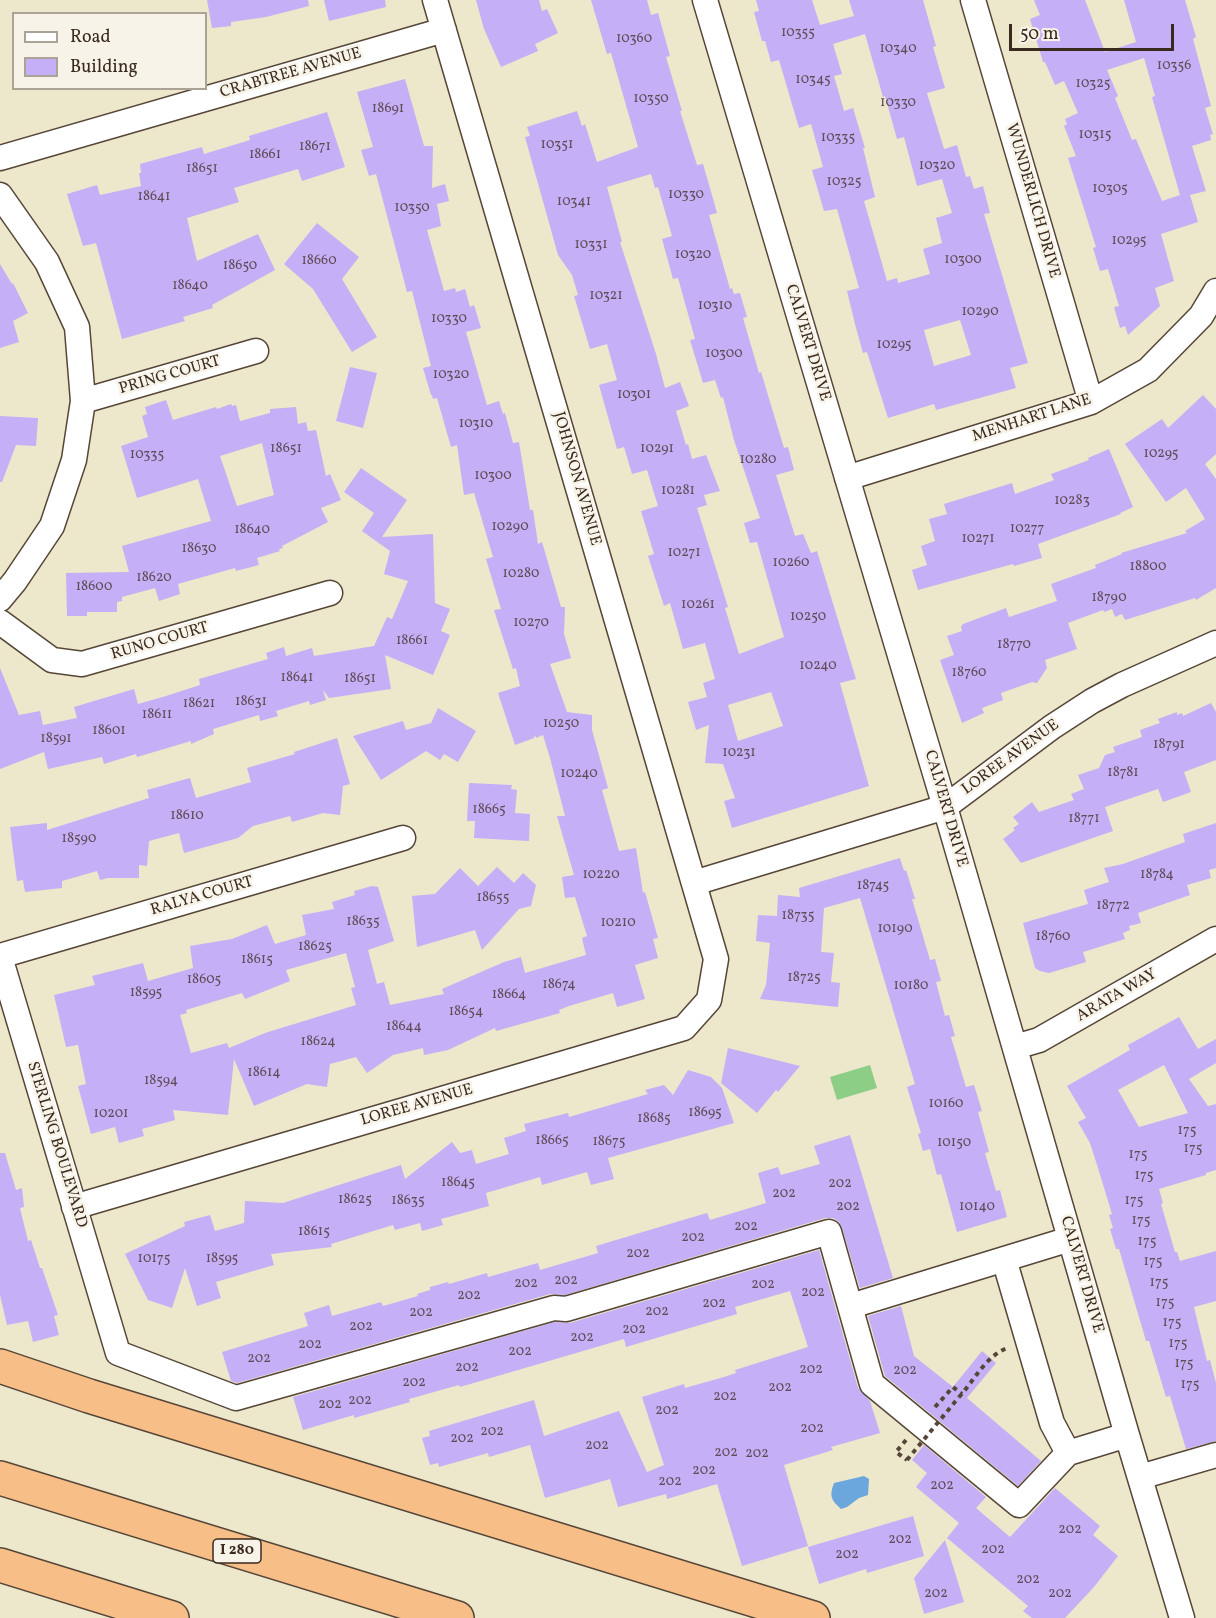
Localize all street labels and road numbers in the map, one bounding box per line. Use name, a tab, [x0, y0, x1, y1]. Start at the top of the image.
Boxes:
street label: CRABTREE AVENUE	[218, 45, 364, 103]
street label: WUNDERLICH DRIVE	[1001, 121, 1063, 281]
street label: CALVERT DRIVE	[780, 282, 834, 404]
street label: PRING COURT	[117, 352, 223, 400]
street label: MENHART LANE	[970, 391, 1094, 447]
street label: JOHNSON AVENUE	[548, 410, 604, 548]
street label: RUNO COURT	[109, 619, 211, 665]
street label: LOREE AVENUE	[959, 716, 1063, 800]
street label: CALVERT DRIVE	[919, 748, 971, 870]
street label: RALYA COURT	[149, 873, 255, 921]
street label: ARATA WAY	[1073, 965, 1161, 1027]
street label: STERLING BOULEVARD	[22, 1060, 90, 1230]
street label: LOREE AVENUE	[359, 1081, 475, 1131]
street label: CALVERT DRIVE	[1055, 1214, 1107, 1336]
road number: I 280	[213, 1539, 261, 1563]

